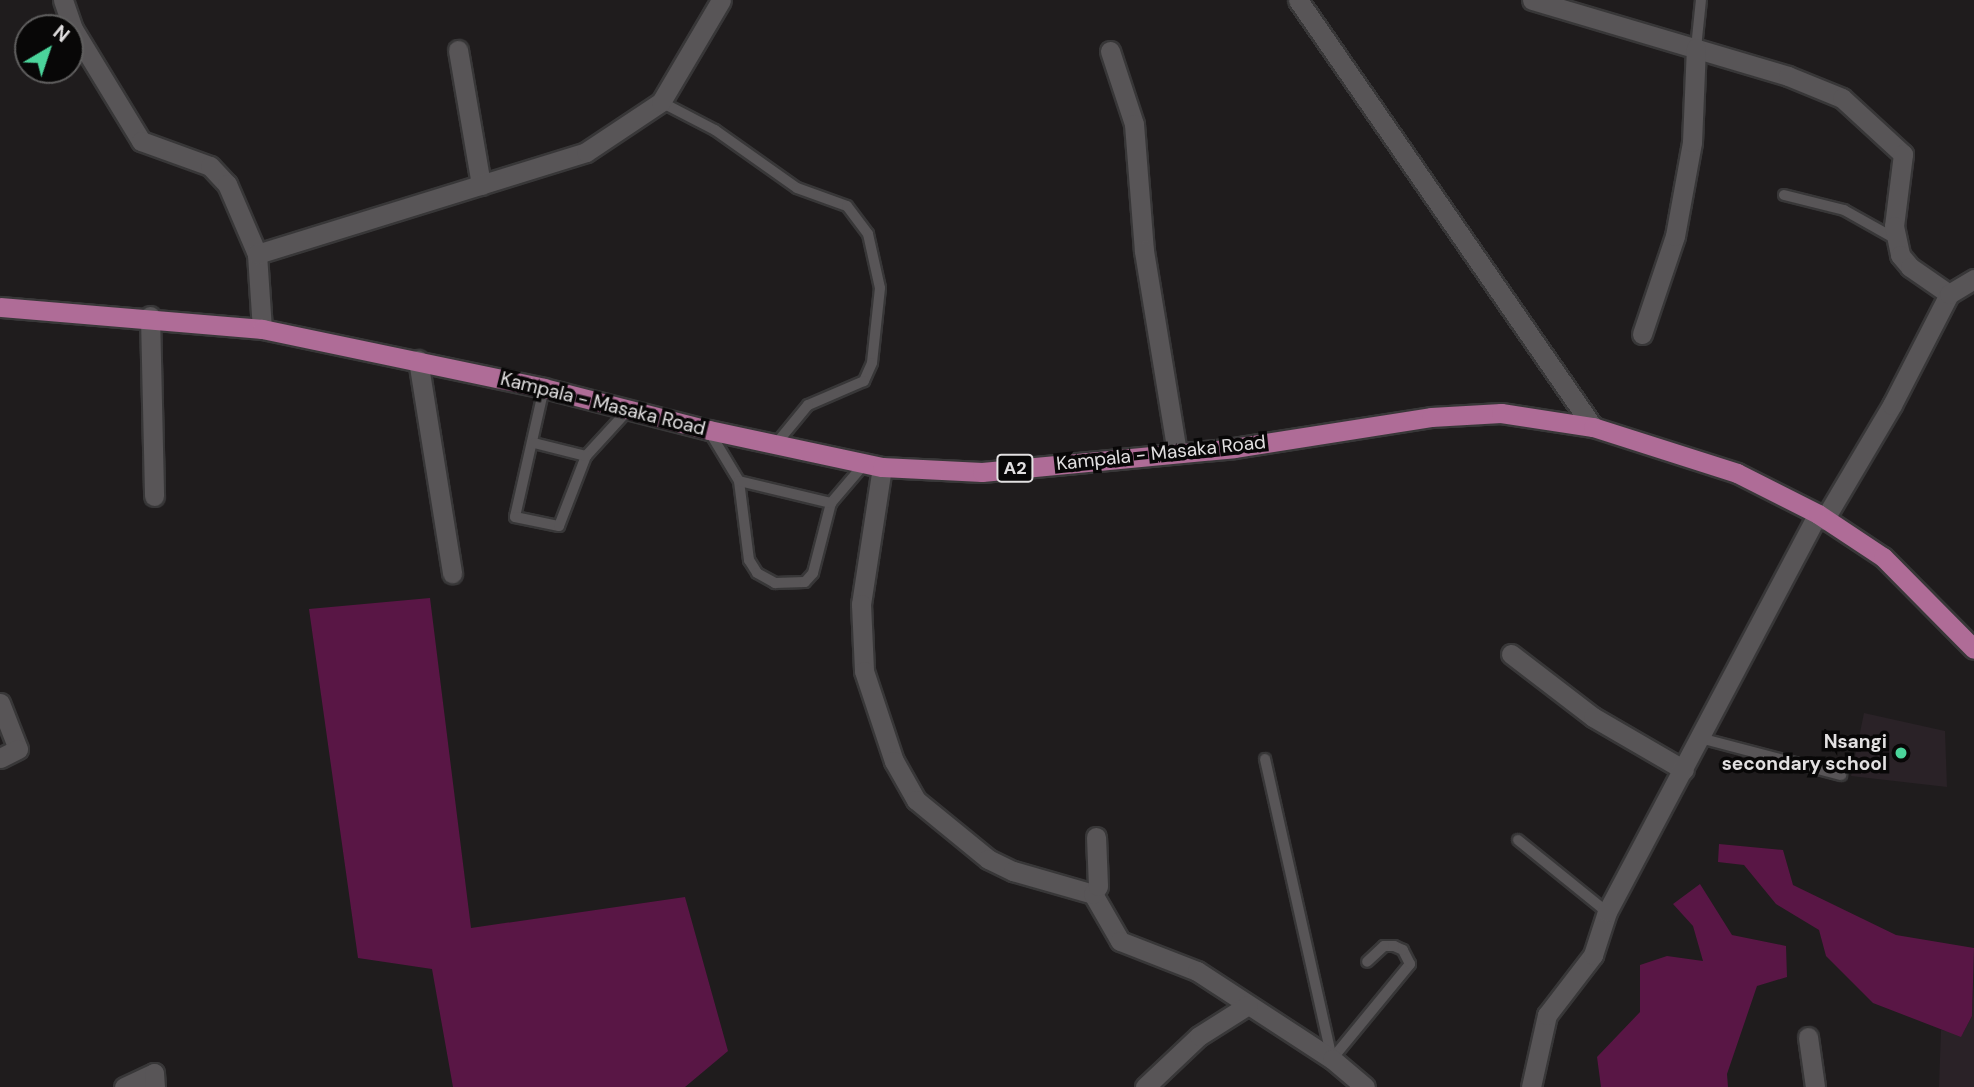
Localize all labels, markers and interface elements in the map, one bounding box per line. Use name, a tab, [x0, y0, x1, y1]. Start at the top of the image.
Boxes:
north arrow	[14, 14, 84, 84]
text: N	[48, 20, 75, 48]
street label: Kampala - Masaka Road	[498, 367, 708, 441]
street label: Kampala - Masaka Road	[1055, 431, 1267, 475]
road number: A2	[996, 454, 1034, 482]
place label: Nsangi secondary school	[1722, 731, 1887, 775]
marker: Nsangi secondary school	[1893, 745, 1909, 761]

